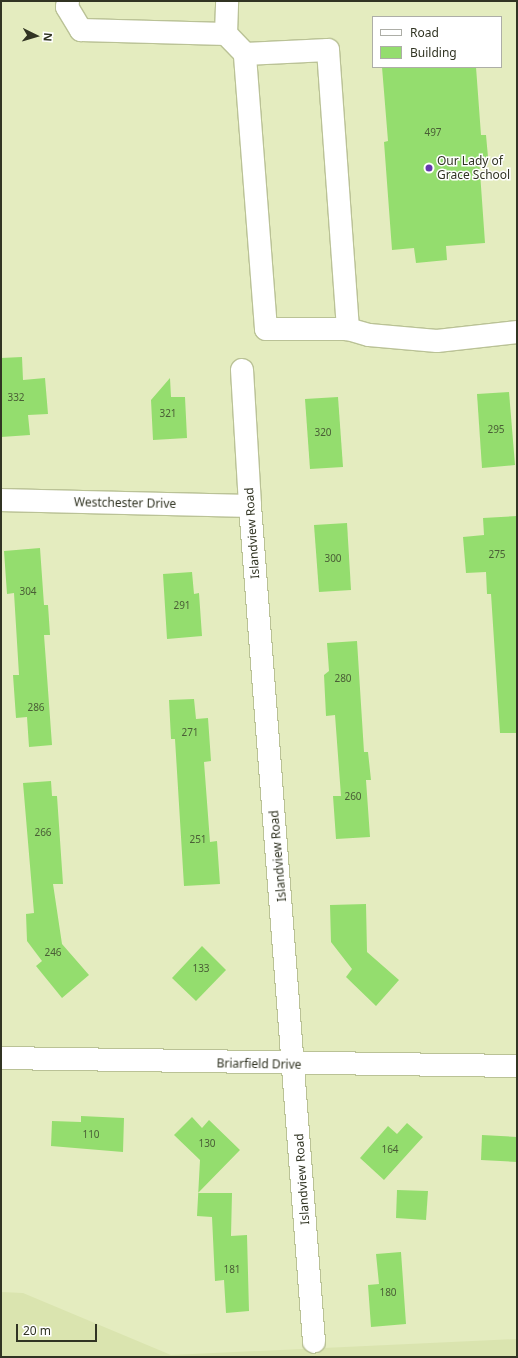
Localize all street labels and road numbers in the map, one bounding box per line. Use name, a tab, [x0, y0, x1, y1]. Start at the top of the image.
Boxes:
street label: Islandview Road	[242, 487, 262, 579]
street label: Westchester Drive	[74, 495, 176, 511]
street label: Islandview Road	[267, 810, 289, 902]
street label: Briarfield Drive	[216, 1056, 302, 1072]
street label: Islandview Road	[292, 1133, 312, 1225]

